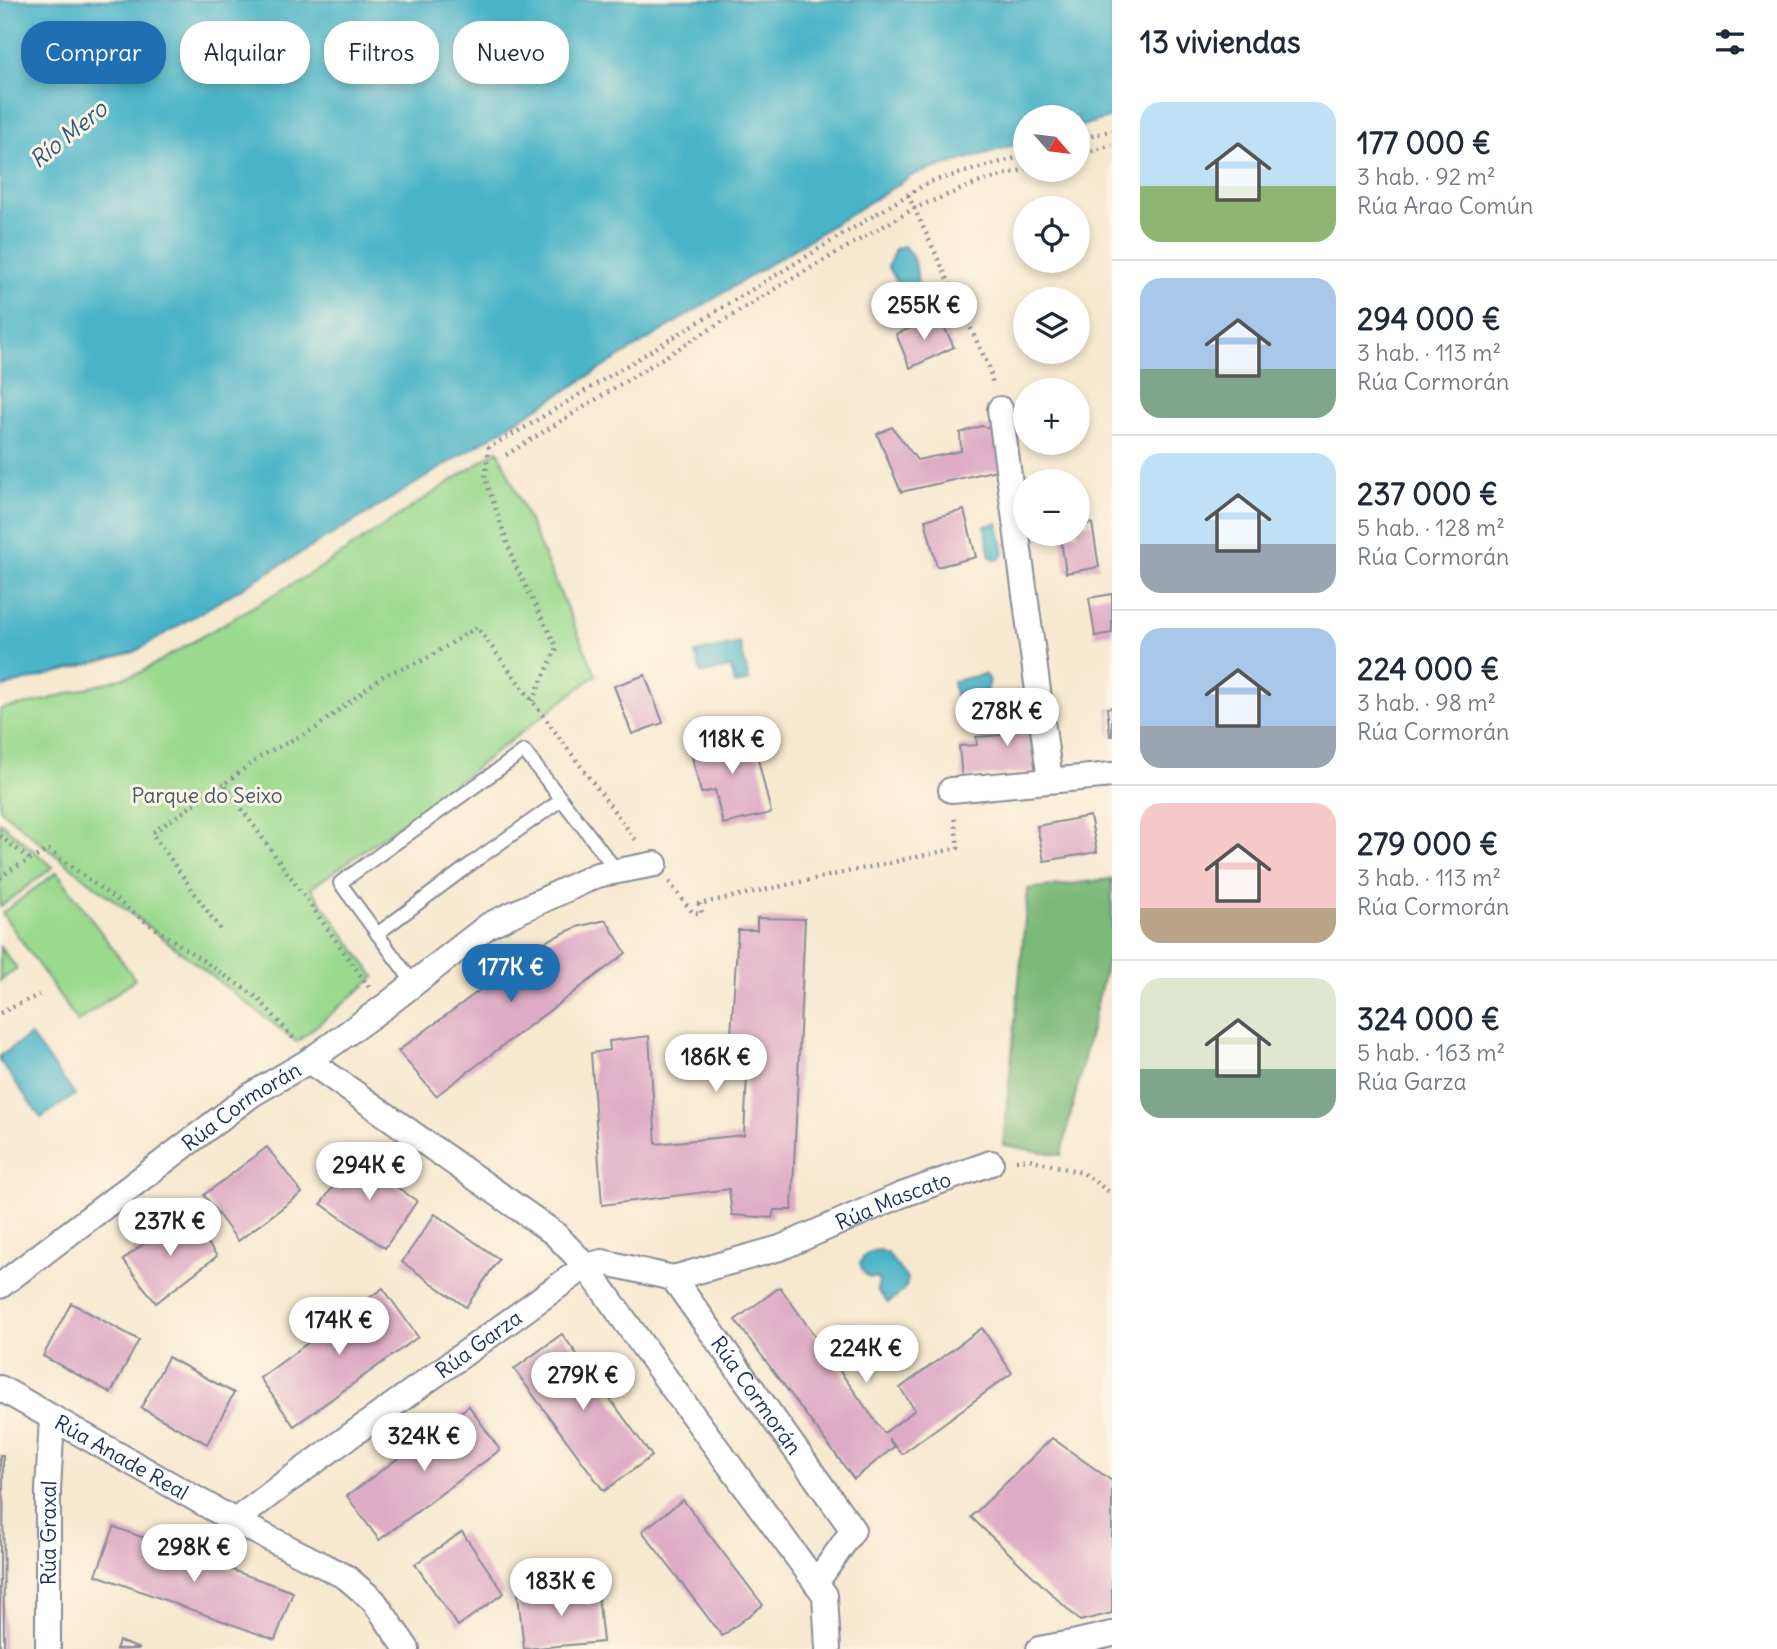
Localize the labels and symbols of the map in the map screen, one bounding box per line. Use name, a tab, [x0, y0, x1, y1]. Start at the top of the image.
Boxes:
water label: Río Mero	[23, 93, 113, 174]
north arrow	[1013, 105, 1090, 182]
pin: 255K €	[867, 282, 981, 342]
pin: 278K €	[950, 688, 1064, 748]
pin: 118K €	[675, 716, 789, 776]
park label: Parque do Seixo	[131, 782, 283, 809]
pin: 177K €	[454, 944, 568, 1004]
pin: 186K €	[659, 1034, 773, 1094]
street label: Rúa Cormorán	[176, 1055, 305, 1157]
pin: 294K €	[312, 1142, 426, 1202]
street label: Rúa Mascato	[831, 1165, 955, 1236]
pin: 237K €	[113, 1198, 227, 1258]
pin: 174K €	[282, 1298, 396, 1357]
street label: Rúa Garza	[430, 1303, 527, 1384]
pin: 224K €	[809, 1326, 923, 1385]
street label: Rúa Cormorán	[705, 1331, 808, 1460]
pin: 279K €	[526, 1352, 640, 1412]
street label: Rúa Anade Real	[50, 1408, 194, 1506]
pin: 324K €	[367, 1414, 481, 1473]
street label: Rúa Graxal	[35, 1480, 62, 1585]
pin: 298K €	[137, 1524, 251, 1584]
pin: 183K €	[504, 1558, 618, 1618]

